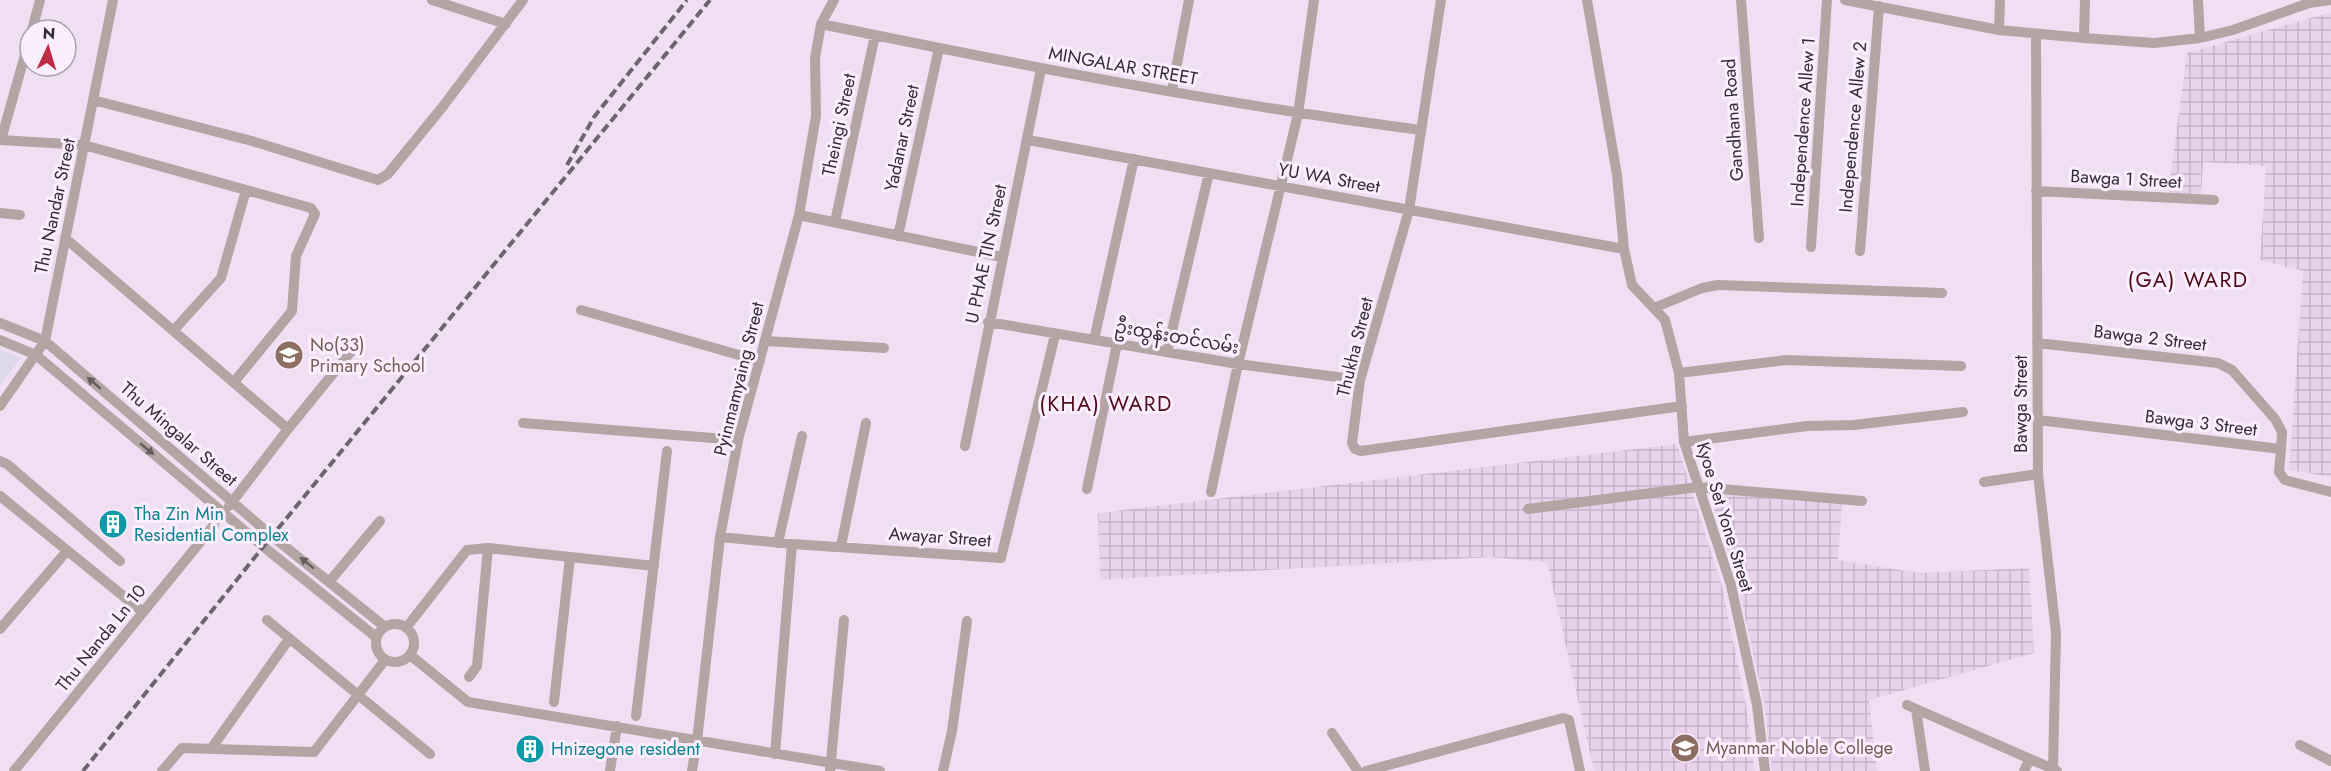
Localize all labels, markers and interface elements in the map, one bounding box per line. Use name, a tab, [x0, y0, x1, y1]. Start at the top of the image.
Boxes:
north arrow	[18, 18, 78, 78]
text: N	[42, 22, 56, 45]
street label: Independence Allew 1	[1784, 37, 1822, 207]
street label: MINGALAR STREET	[1047, 40, 1200, 92]
street label: Independence Allew 2	[1833, 40, 1873, 214]
street label: Gandhana Road	[1716, 58, 1750, 182]
street label: Theingi Street	[815, 71, 863, 179]
street label: Yadanar Street	[878, 82, 926, 194]
street label: Thu Nandar Street	[28, 135, 82, 276]
street label: YU WA Street	[1276, 156, 1383, 200]
street label: Bawga 1 Street	[2070, 163, 2183, 195]
street label: U PHAE TIN Street	[959, 181, 1014, 326]
district label: (GA) WARD	[2128, 265, 2248, 295]
street label: Thukha Street	[1330, 294, 1380, 399]
street label: Pyinmamyaing Street	[707, 299, 771, 459]
street label: ဦးထွန်းတင်လမ်း	[1113, 313, 1241, 363]
street label: Bawga 2 Street	[2092, 318, 2209, 358]
place label: No(33) Primary School	[310, 332, 425, 379]
school or university icon: No(33) Primary School	[273, 339, 305, 371]
street label: Bawga Street	[2008, 354, 2034, 453]
street label: Thu Mingalar Street	[115, 376, 244, 493]
one-way arrow	[87, 377, 102, 390]
district label: (KHA) WARD	[1039, 389, 1173, 419]
street label: Bawga 3 Street	[2143, 403, 2259, 443]
street label: Kyoe Set Yone Street	[1690, 439, 1760, 596]
one-way arrow	[139, 442, 154, 455]
place label: Tha Zin Min Residential Complex	[134, 501, 289, 548]
building icon: Tha Zin Min Residential Complex	[97, 508, 129, 540]
street label: Awayar Street	[888, 520, 993, 554]
one-way arrow	[299, 557, 315, 570]
street label: Thu Nanda Ln 10	[50, 579, 152, 697]
school or university icon: Myanmar Noble College	[1669, 732, 1701, 764]
building icon: Hnizegone resident	[514, 733, 546, 765]
place label: Myanmar Noble College	[1706, 735, 1893, 761]
place label: Hnizegone resident	[551, 736, 701, 762]

